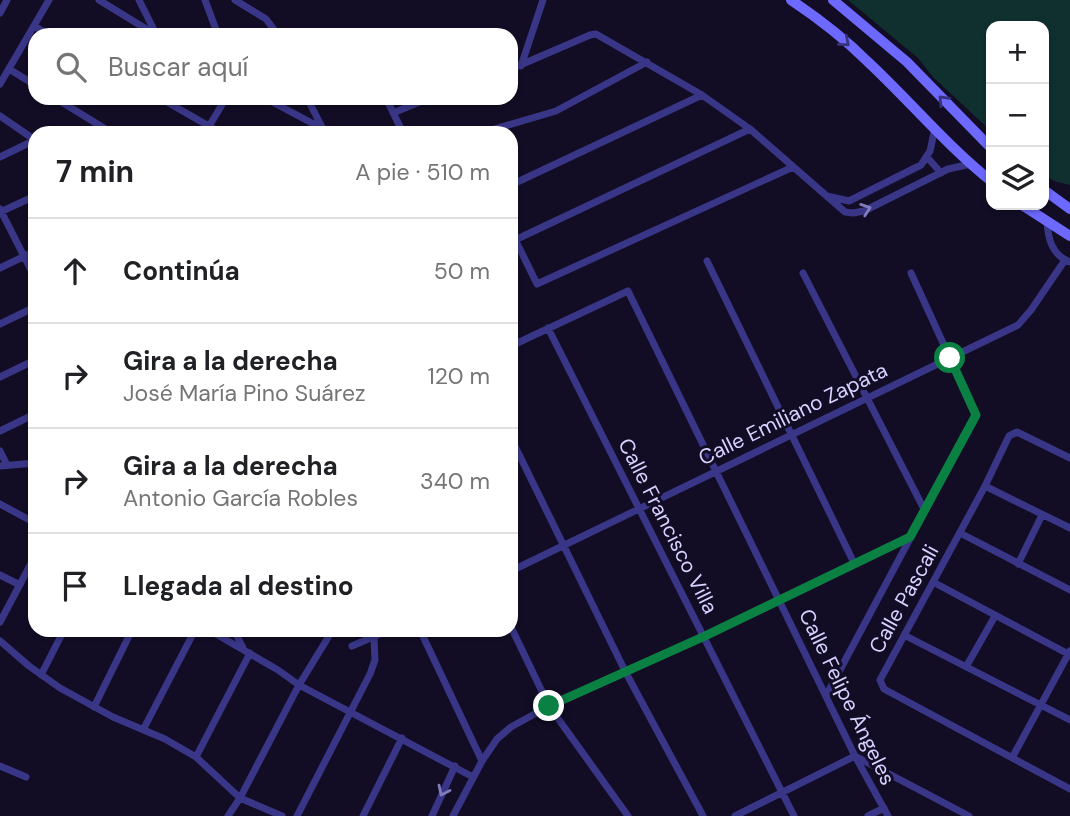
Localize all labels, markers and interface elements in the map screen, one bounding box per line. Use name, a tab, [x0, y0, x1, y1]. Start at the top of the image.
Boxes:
map controls	[986, 21, 1049, 210]
button: +	[986, 21, 1049, 84]
search box	[28, 28, 518, 105]
one-way arrow	[837, 34, 850, 46]
icon: search	[52, 48, 90, 86]
text: Buscar aquí	[108, 50, 248, 84]
button: −	[986, 84, 1049, 147]
one-way arrow	[939, 95, 952, 108]
button: layers	[986, 147, 1049, 210]
text: 7 min	[56, 152, 134, 191]
text: A pie · 510 m	[355, 157, 490, 187]
one-way arrow	[859, 203, 871, 217]
icon: ahead	[56, 252, 94, 290]
text: Continúa	[123, 254, 240, 288]
text: 50 m	[434, 256, 490, 286]
route start	[934, 342, 965, 373]
text: Gira a la derecha	[123, 344, 338, 378]
street label: Calle Emiliano Zapata	[694, 356, 892, 472]
icon: right	[56, 357, 94, 395]
text: 120 m	[427, 361, 490, 391]
text: José María Pino Suárez	[123, 378, 366, 408]
street label: Calle Francisco Villa	[612, 433, 724, 619]
text: Gira a la derecha	[123, 449, 338, 483]
icon: right	[56, 462, 94, 500]
text: 340 m	[420, 466, 490, 496]
text: Antonio García Robles	[123, 483, 358, 513]
street label: Calle Pascali	[863, 540, 945, 658]
icon: arrive	[56, 567, 94, 605]
text: Llegada al destino	[123, 569, 354, 603]
street label: Calle Felipe Ángeles	[792, 604, 902, 790]
route end	[533, 690, 564, 721]
one-way arrow	[438, 784, 452, 796]

